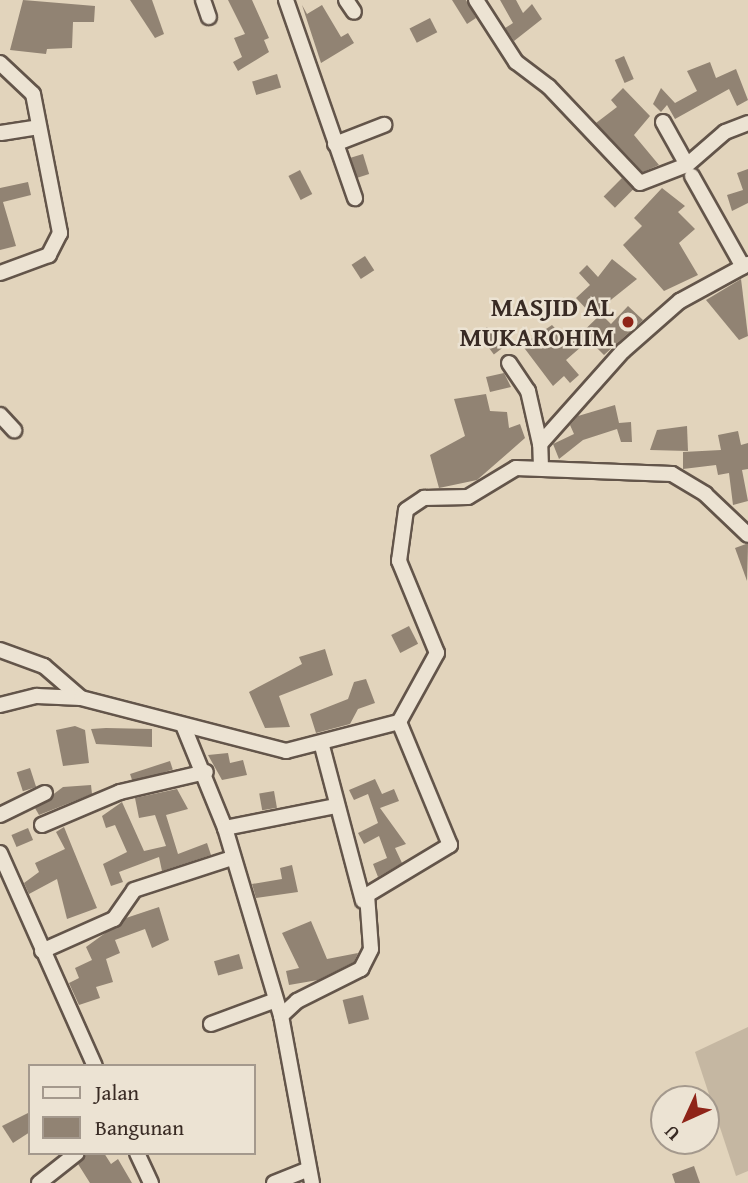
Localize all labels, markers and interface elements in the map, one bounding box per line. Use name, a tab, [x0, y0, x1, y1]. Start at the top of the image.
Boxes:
place label: MASJID AL MUKAROHIM	[459, 291, 614, 352]
marker: MASJID AL MUKAROHIM	[620, 314, 636, 330]
legend	[28, 1064, 256, 1155]
text: Jalan	[95, 1077, 139, 1108]
north arrow	[650, 1085, 720, 1155]
text: Bangunan	[95, 1112, 184, 1143]
text: U	[657, 1119, 686, 1148]

